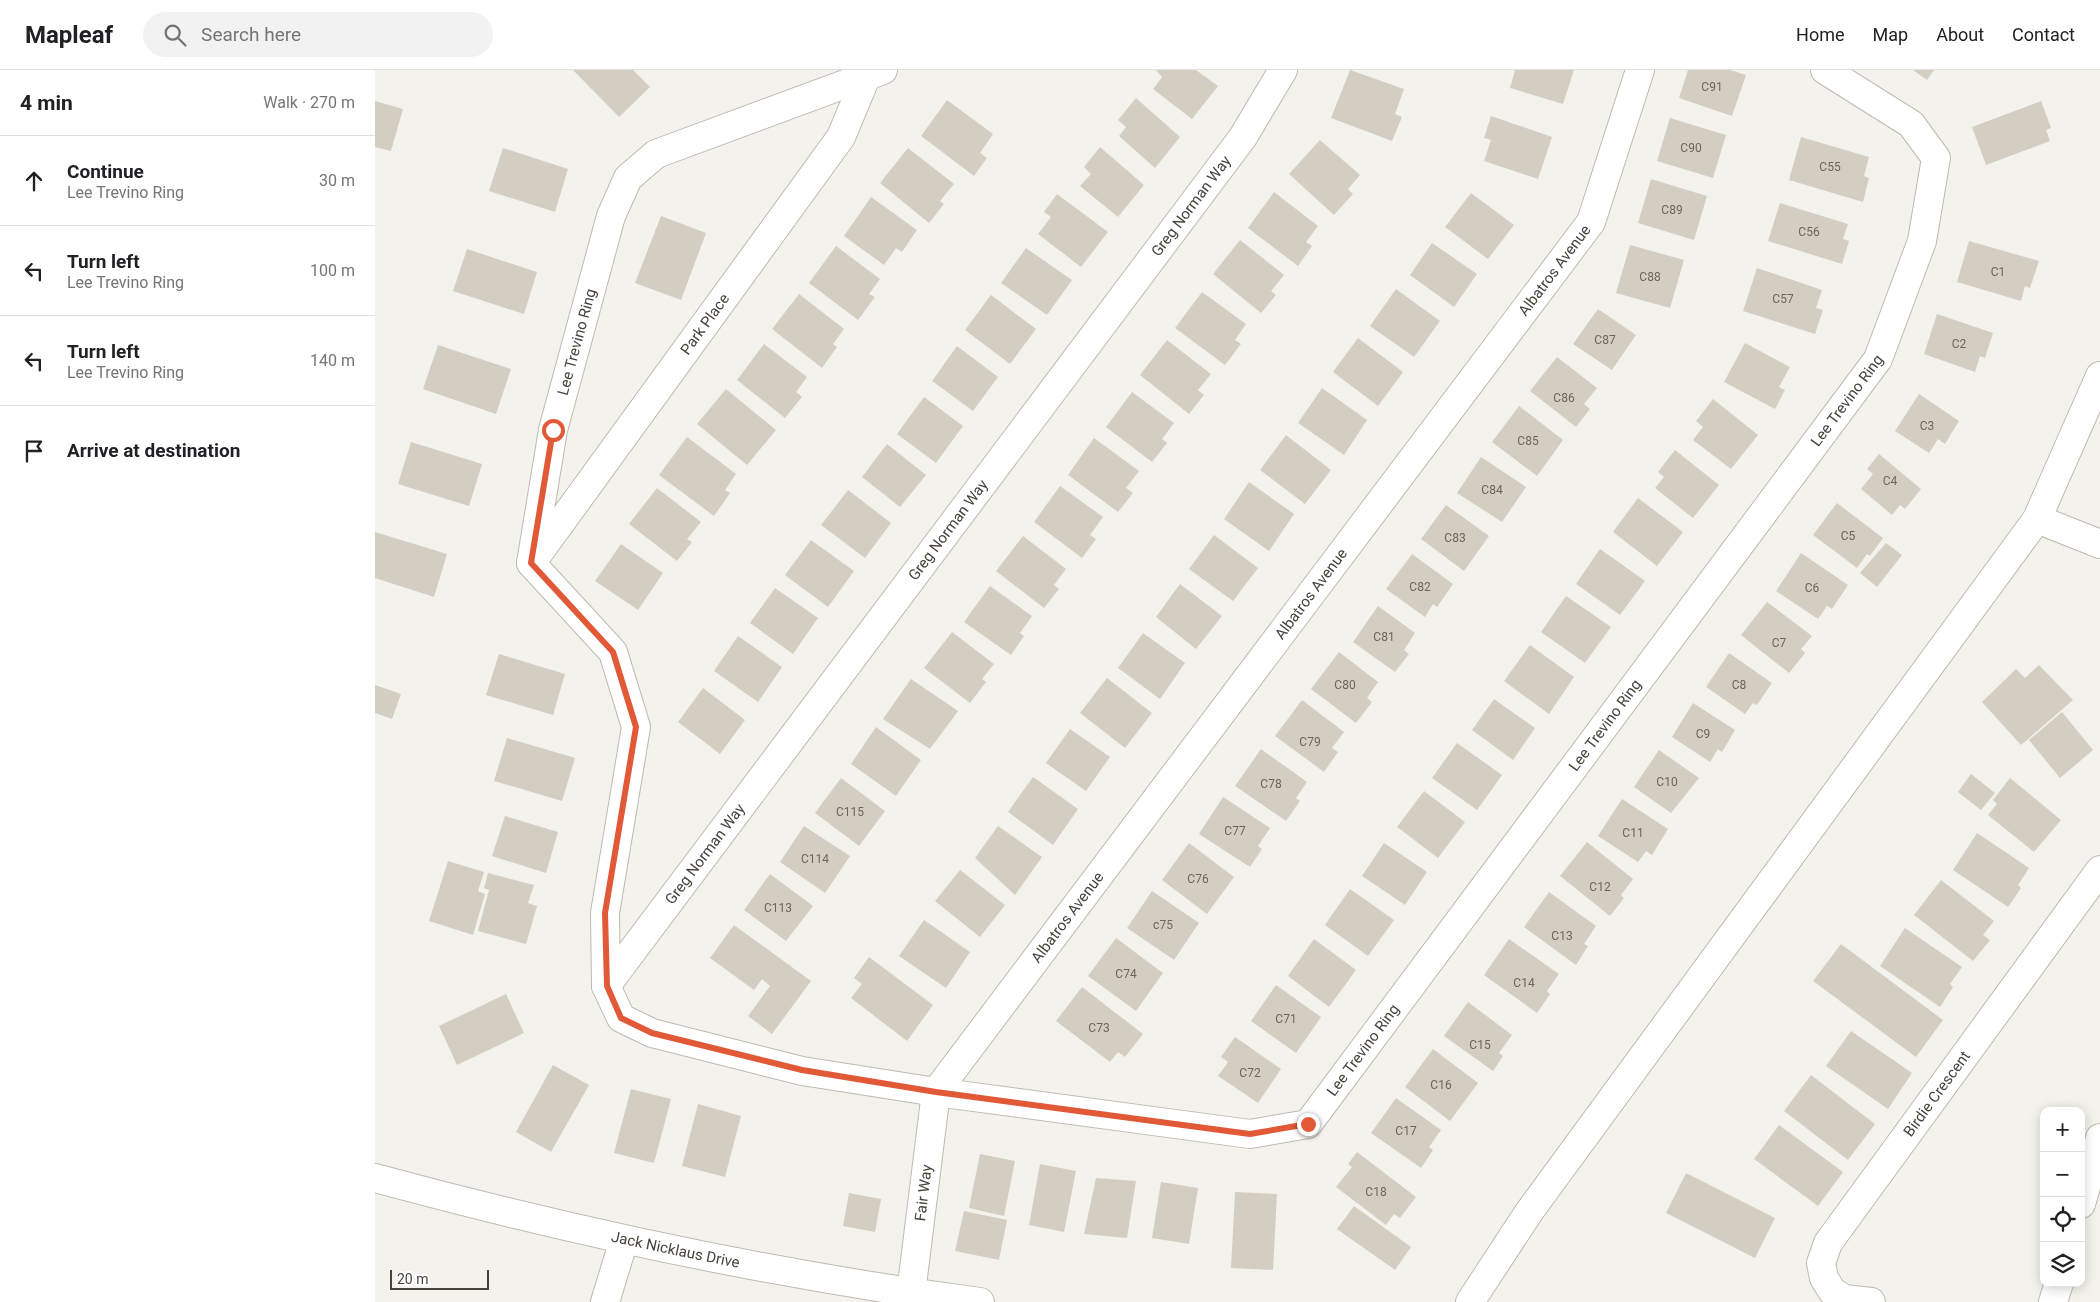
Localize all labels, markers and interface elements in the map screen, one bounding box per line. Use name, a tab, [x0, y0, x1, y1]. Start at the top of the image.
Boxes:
search box	[143, 12, 493, 57]
text: Mapleaf	[25, 21, 113, 49]
icon: search	[161, 21, 189, 49]
text: Search here	[201, 23, 301, 46]
text: Home	[1796, 24, 1845, 45]
text: Map	[1873, 24, 1908, 45]
text: About	[1936, 24, 1984, 45]
text: Contact	[2012, 24, 2075, 45]
house number: C91	[1701, 80, 1723, 94]
text: 4 min	[20, 91, 73, 115]
text: Walk · 270 m	[263, 93, 355, 112]
house number: C90	[1680, 141, 1702, 155]
street label: Greg Norman Way	[1148, 152, 1235, 260]
text: Continue	[67, 160, 144, 183]
house number: C55	[1819, 160, 1841, 174]
icon: ahead	[20, 167, 48, 195]
text: 30 m	[319, 171, 355, 190]
text: Lee Trevino Ring	[67, 183, 184, 202]
house number: C89	[1661, 203, 1683, 217]
street label: Albatros Avenue	[1515, 221, 1595, 319]
house number: C56	[1798, 225, 1820, 239]
text: Turn left	[67, 250, 140, 273]
icon: left	[20, 257, 48, 285]
text: 100 m	[310, 261, 355, 280]
house number: C1	[1991, 265, 2005, 279]
house number: C88	[1639, 270, 1661, 284]
text: Lee Trevino Ring	[67, 273, 184, 292]
street label: Lee Trevino Ring	[554, 287, 600, 397]
street label: Park Place	[677, 290, 733, 358]
house number: C57	[1772, 292, 1794, 306]
house number: C87	[1594, 333, 1616, 347]
house number: C2	[1952, 337, 1967, 351]
text: Turn left	[67, 340, 140, 363]
icon: left	[20, 347, 48, 375]
text: 140 m	[310, 351, 355, 370]
street label: Lee Trevino Ring	[1807, 351, 1887, 450]
text: Lee Trevino Ring	[67, 363, 184, 382]
house number: C86	[1553, 391, 1575, 405]
route start	[542, 419, 565, 442]
house number: C3	[1920, 419, 1934, 433]
house number: C85	[1517, 434, 1539, 448]
icon: arrive	[20, 437, 48, 465]
text: Arrive at destination	[67, 439, 240, 462]
house number: C4	[1883, 474, 1898, 488]
street label: Greg Norman Way	[904, 476, 992, 584]
house number: C84	[1481, 483, 1503, 497]
house number: C5	[1841, 529, 1856, 543]
house number: C83	[1444, 531, 1466, 545]
street label: Albatros Avenue	[1271, 545, 1351, 643]
house number: C82	[1409, 580, 1431, 594]
house number: C6	[1805, 581, 1820, 595]
house number: C81	[1373, 630, 1395, 644]
house number: C7	[1772, 636, 1787, 650]
street label: Lee Trevino Ring	[1565, 676, 1645, 775]
house number: C80	[1334, 678, 1356, 692]
house number: C8	[1732, 678, 1747, 692]
house number: C9	[1696, 727, 1710, 741]
house number: C79	[1299, 735, 1321, 749]
house number: C10	[1656, 775, 1678, 789]
house number: C78	[1260, 777, 1282, 791]
street label: Greg Norman Way	[661, 800, 749, 908]
house number: C115	[836, 805, 864, 819]
house number: C77	[1224, 824, 1246, 838]
house number: C11	[1622, 826, 1644, 840]
house number: C114	[801, 852, 829, 866]
street label: Albatros Avenue	[1027, 868, 1107, 966]
house number: C76	[1187, 872, 1209, 886]
house number: C12	[1589, 880, 1611, 894]
house number: C113	[764, 901, 792, 915]
house number: c75	[1153, 918, 1173, 932]
house number: C13	[1551, 929, 1573, 943]
house number: C74	[1115, 967, 1137, 981]
house number: C14	[1513, 976, 1535, 990]
street label: Lee Trevino Ring	[1323, 1001, 1403, 1100]
house number: C71	[1275, 1012, 1297, 1026]
house number: C73	[1088, 1021, 1110, 1035]
house number: C15	[1469, 1038, 1491, 1052]
street label: Birdie Crescent	[1900, 1048, 1974, 1140]
house number: C72	[1239, 1066, 1261, 1080]
house number: C16	[1430, 1078, 1452, 1092]
map controls	[2040, 1107, 2085, 1287]
button: +	[2040, 1107, 2085, 1152]
route end	[1297, 1113, 1320, 1136]
house number: C17	[1395, 1124, 1417, 1138]
button: −	[2040, 1152, 2085, 1197]
street label: Fair Way	[911, 1163, 936, 1222]
house number: C18	[1365, 1185, 1387, 1199]
button: locate	[2040, 1197, 2085, 1242]
street label: Jack Nicklaus Drive	[610, 1228, 741, 1272]
button: layers	[2040, 1242, 2085, 1287]
scale bar	[390, 1267, 489, 1290]
text: 20 m	[397, 1271, 429, 1287]

